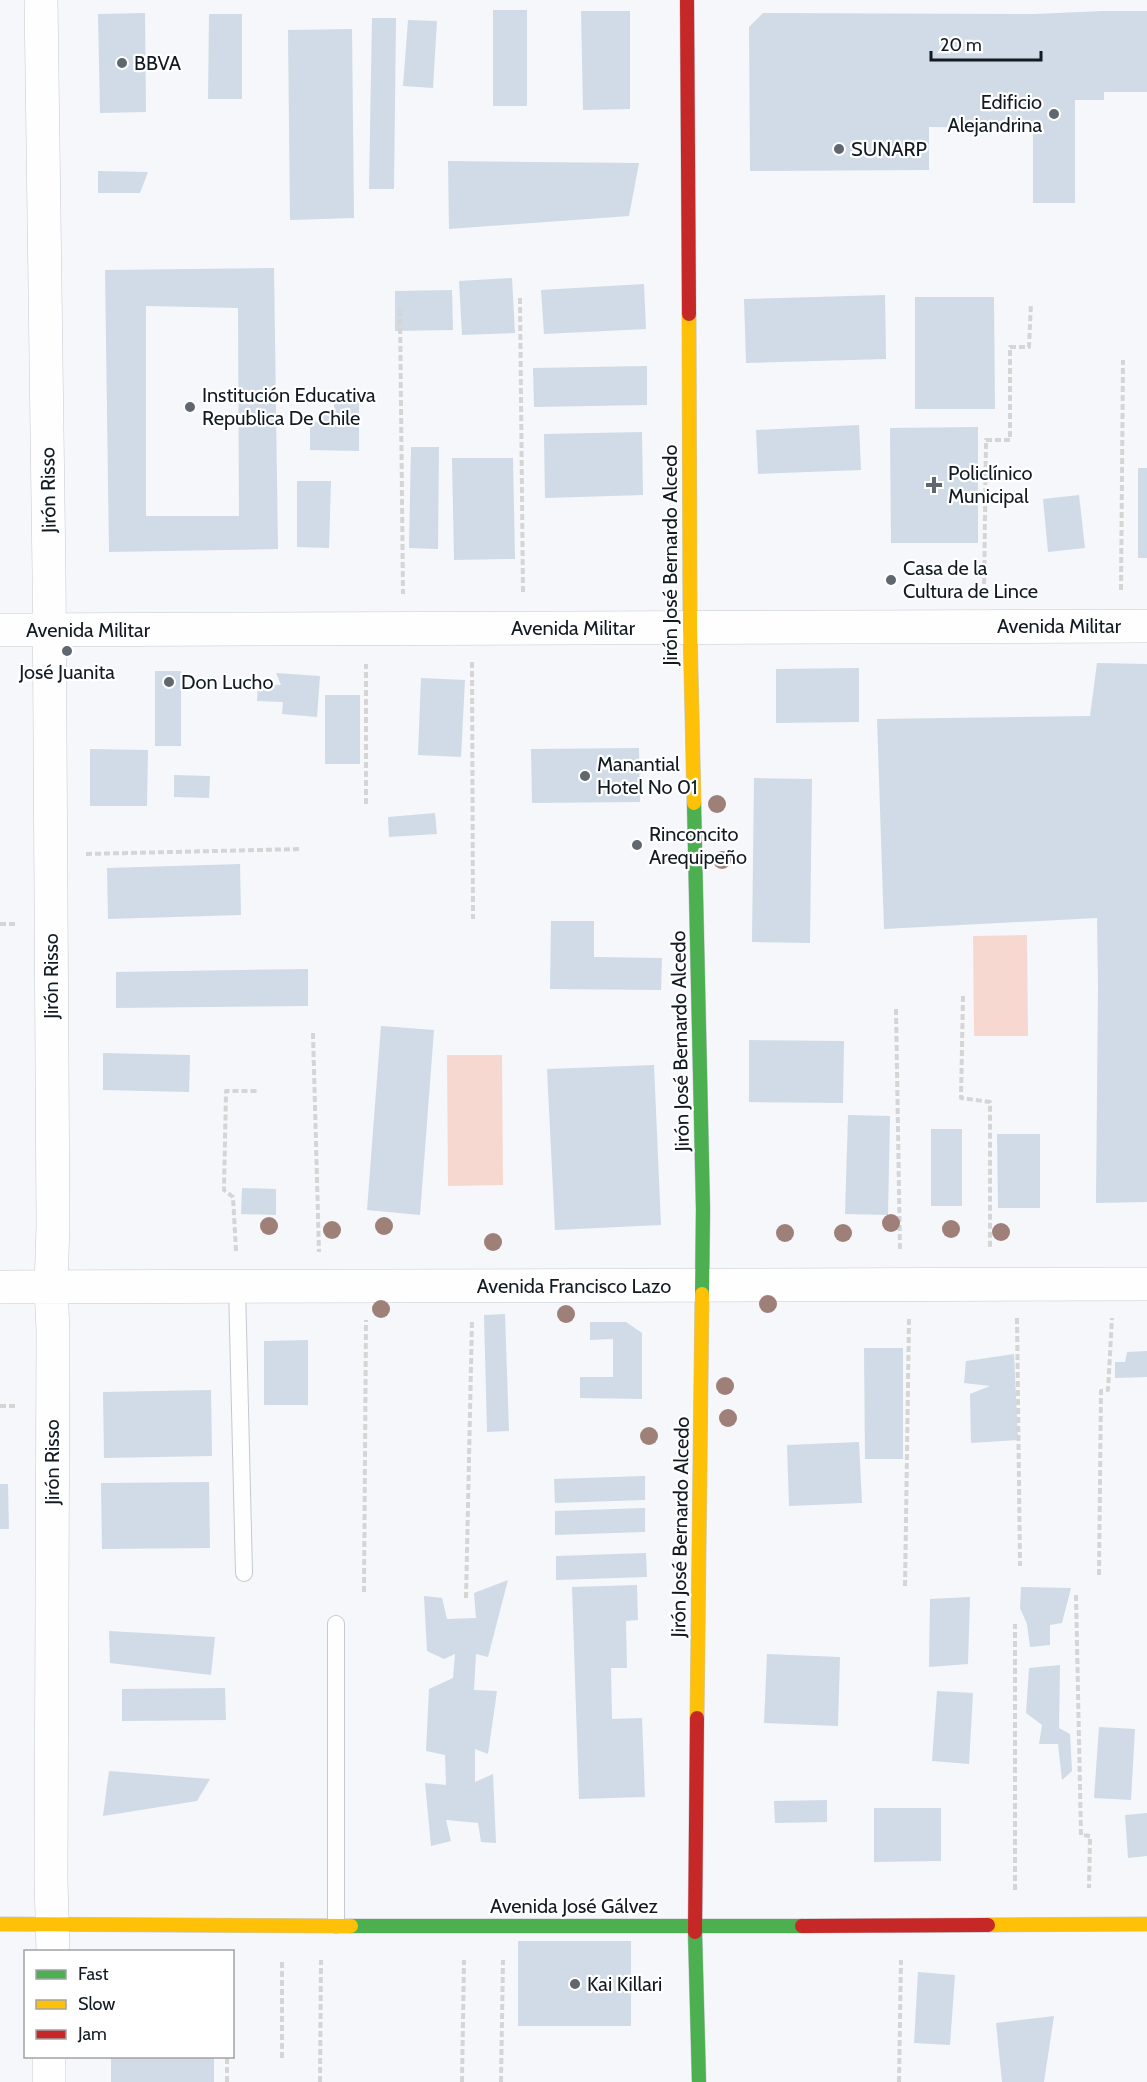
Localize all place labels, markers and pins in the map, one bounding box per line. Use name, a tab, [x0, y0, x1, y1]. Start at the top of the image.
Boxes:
place label: BBVA	[134, 51, 182, 75]
marker: BBVA	[115, 56, 129, 70]
place label: Edificio Alejandrina	[948, 90, 1042, 137]
marker: Edificio Alejandrina	[1047, 107, 1061, 121]
place label: SUNARP	[851, 137, 927, 161]
marker: SUNARP	[832, 142, 846, 156]
place label: Institución Educativa Republica De Chile	[202, 383, 376, 430]
marker: Institución Educativa Republica De Chile	[183, 400, 197, 414]
place label: Policlínico Municipal	[948, 461, 1033, 508]
marker: Policlínico Municipal	[925, 476, 943, 494]
place label: Casa de la Cultura de Lince	[903, 556, 1038, 603]
marker: Casa de la Cultura de Lince	[884, 573, 898, 587]
marker: José Juanita	[60, 644, 74, 658]
place label: José Juanita	[18, 660, 115, 684]
place label: Don Lucho	[181, 670, 273, 694]
marker: Don Lucho	[162, 675, 176, 689]
place label: Manantial Hotel No 01	[597, 752, 698, 799]
marker: Manantial Hotel No 01	[578, 769, 592, 783]
place label: Rinconcito Arequipeño	[649, 822, 747, 869]
marker: Rinconcito Arequipeño	[630, 838, 644, 852]
place label: Kai Killari	[587, 1972, 662, 1996]
marker: Kai Killari	[568, 1977, 582, 1991]

